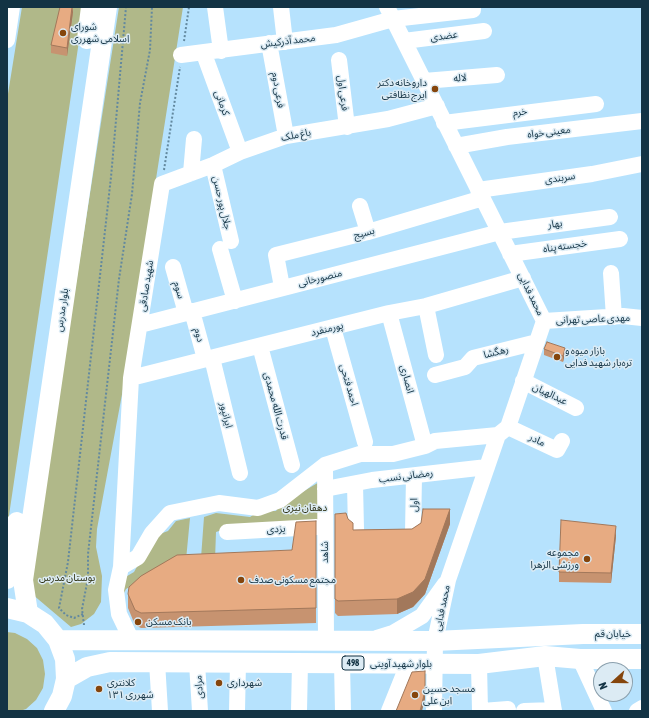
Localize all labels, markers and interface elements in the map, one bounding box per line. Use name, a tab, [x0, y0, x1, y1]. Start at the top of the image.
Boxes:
place label: شورای اسلامی شهرری	[71, 21, 129, 44]
marker: شورای اسلامی شهرری	[58, 28, 68, 38]
street label: عضدی	[430, 28, 458, 44]
street label: محمد آذرکیش	[260, 32, 316, 50]
street label: فرعی دوم	[269, 71, 287, 109]
street label: لاله	[453, 71, 467, 85]
street label: فرعی اول	[335, 75, 351, 111]
place label: داروخانه دکتر ایرج نظافتی	[377, 77, 427, 100]
marker: داروخانه دکتر ایرج نظافتی	[430, 84, 440, 94]
street label: کرمانی	[212, 89, 232, 117]
street label: خرم	[512, 105, 528, 119]
street label: معینی خواه	[527, 123, 571, 141]
street label: باغ ملک	[280, 126, 312, 144]
street label: سربندی	[544, 170, 576, 186]
street label: جلال پور حسن	[210, 175, 234, 231]
street label: بهار	[547, 217, 563, 231]
street label: بسیج	[352, 224, 376, 242]
street label: خجسته پناه	[542, 237, 588, 255]
street label: شهید صادقی	[136, 259, 156, 313]
street label: منصورخانی	[297, 267, 343, 289]
street label: محمد فدایی	[515, 270, 547, 318]
street label: سوم	[171, 280, 187, 300]
street label: بلوار مدرس	[53, 287, 71, 333]
street label: مهدی عاصی تهرانی	[556, 312, 630, 326]
street label: پورمنفرد	[310, 319, 344, 339]
street label: دوم	[191, 327, 207, 343]
street label: رهگشا	[482, 343, 510, 361]
place label: بازار میوه و تره‌بار شهید فدایی	[565, 345, 632, 368]
marker: بازار میوه و تره‌بار شهید فدایی	[552, 352, 562, 362]
street label: احمد فتحی	[337, 363, 361, 407]
street label: انصاری	[397, 364, 417, 394]
street label: قدرت الله محمدی	[261, 371, 291, 441]
street label: عبدالهیان	[531, 380, 569, 408]
street label: ایرانپور	[217, 401, 235, 429]
street label: مادر	[527, 431, 547, 449]
street label: رمضانی نسب	[378, 467, 434, 485]
street label: اول	[408, 498, 420, 512]
park label: دهقان نیری	[283, 502, 327, 514]
street label: یزدی	[266, 523, 286, 535]
street label: شاهد	[319, 541, 331, 563]
place label: مجموعه ورزشی الزهرا	[531, 547, 579, 570]
marker: مجموعه ورزشی الزهرا	[582, 554, 592, 564]
park label: بوستان مدرس	[39, 572, 95, 584]
place label: مجتمع مسکونی صدف	[249, 574, 336, 586]
marker: مجتمع مسکونی صدف	[236, 575, 246, 585]
street label: محمد فدایی	[431, 584, 453, 632]
place label: بانک مسکن	[146, 616, 192, 628]
marker: بانک مسکن	[133, 617, 143, 627]
street label: خیابان قم	[595, 628, 631, 640]
road number: 498	[342, 656, 364, 670]
street label: بلوار شهید آوینی	[370, 658, 432, 670]
north arrow	[593, 662, 633, 702]
street label: مرادی	[192, 675, 206, 699]
place label: کلانتری ۱۳۱ شهرری	[107, 677, 154, 700]
place label: شهرداری	[227, 677, 262, 689]
marker: شهرداری	[214, 678, 224, 688]
text: N	[596, 681, 609, 691]
place label: مسجد حسین ابن علی	[423, 683, 475, 706]
marker: کلانتری ۱۳۱ شهرری	[94, 684, 104, 694]
marker: مسجد حسین ابن علی	[410, 690, 420, 700]

